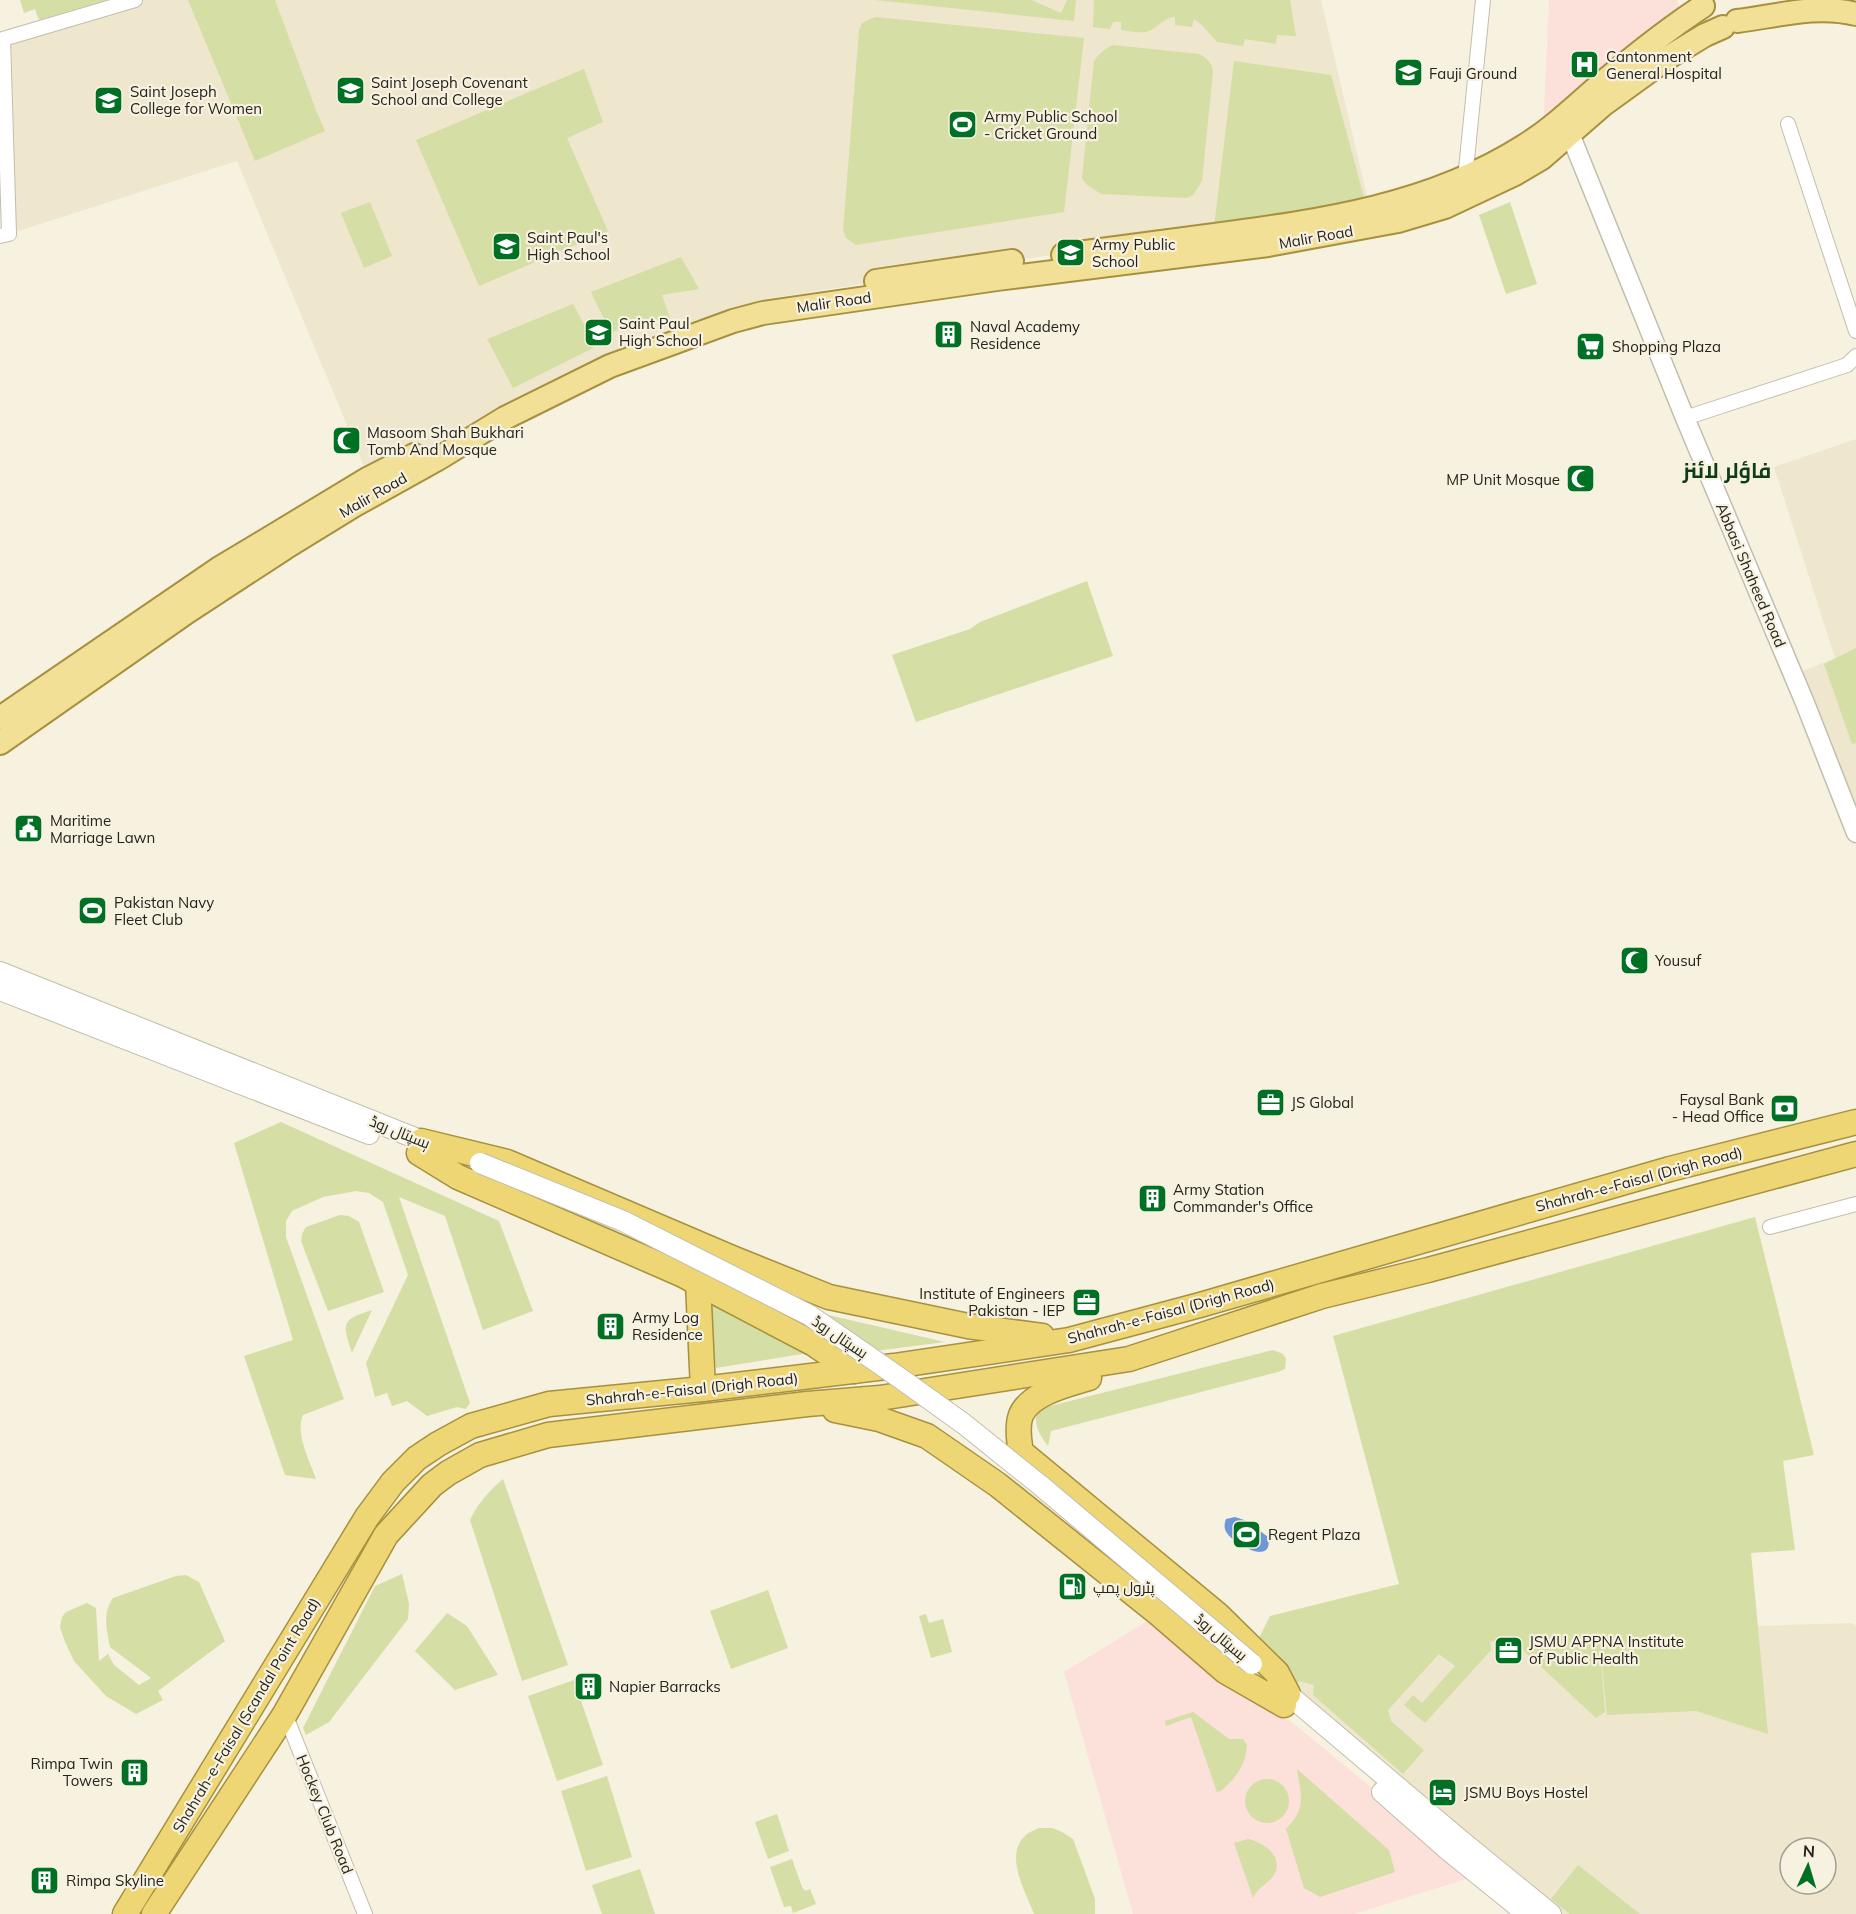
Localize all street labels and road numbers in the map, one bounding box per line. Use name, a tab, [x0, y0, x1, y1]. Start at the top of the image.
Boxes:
street label: Malir Road	[1277, 221, 1355, 253]
street label: Malir Road	[795, 287, 873, 317]
street label: Malir Road	[336, 468, 410, 522]
street label: Abbasi Shaheed Road	[1712, 500, 1790, 650]
street label: ہسپتال روڈ	[367, 1111, 433, 1154]
street label: Shahrah-e-Faisal (Drigh Road)	[1533, 1142, 1745, 1216]
street label: Shahrah-e-Faisal (Drigh Road)	[1065, 1274, 1277, 1348]
street label: ہسپتال روڈ	[808, 1311, 872, 1363]
street label: Shahrah-e-Faisal (Drigh Road)	[585, 1368, 799, 1410]
street label: Shahrah-e-Faisal (Scandal Point Road)	[168, 1594, 324, 1836]
street label: ہسپتال روڈ	[1190, 1609, 1251, 1665]
street label: Hockey Club Road	[292, 1751, 358, 1877]

